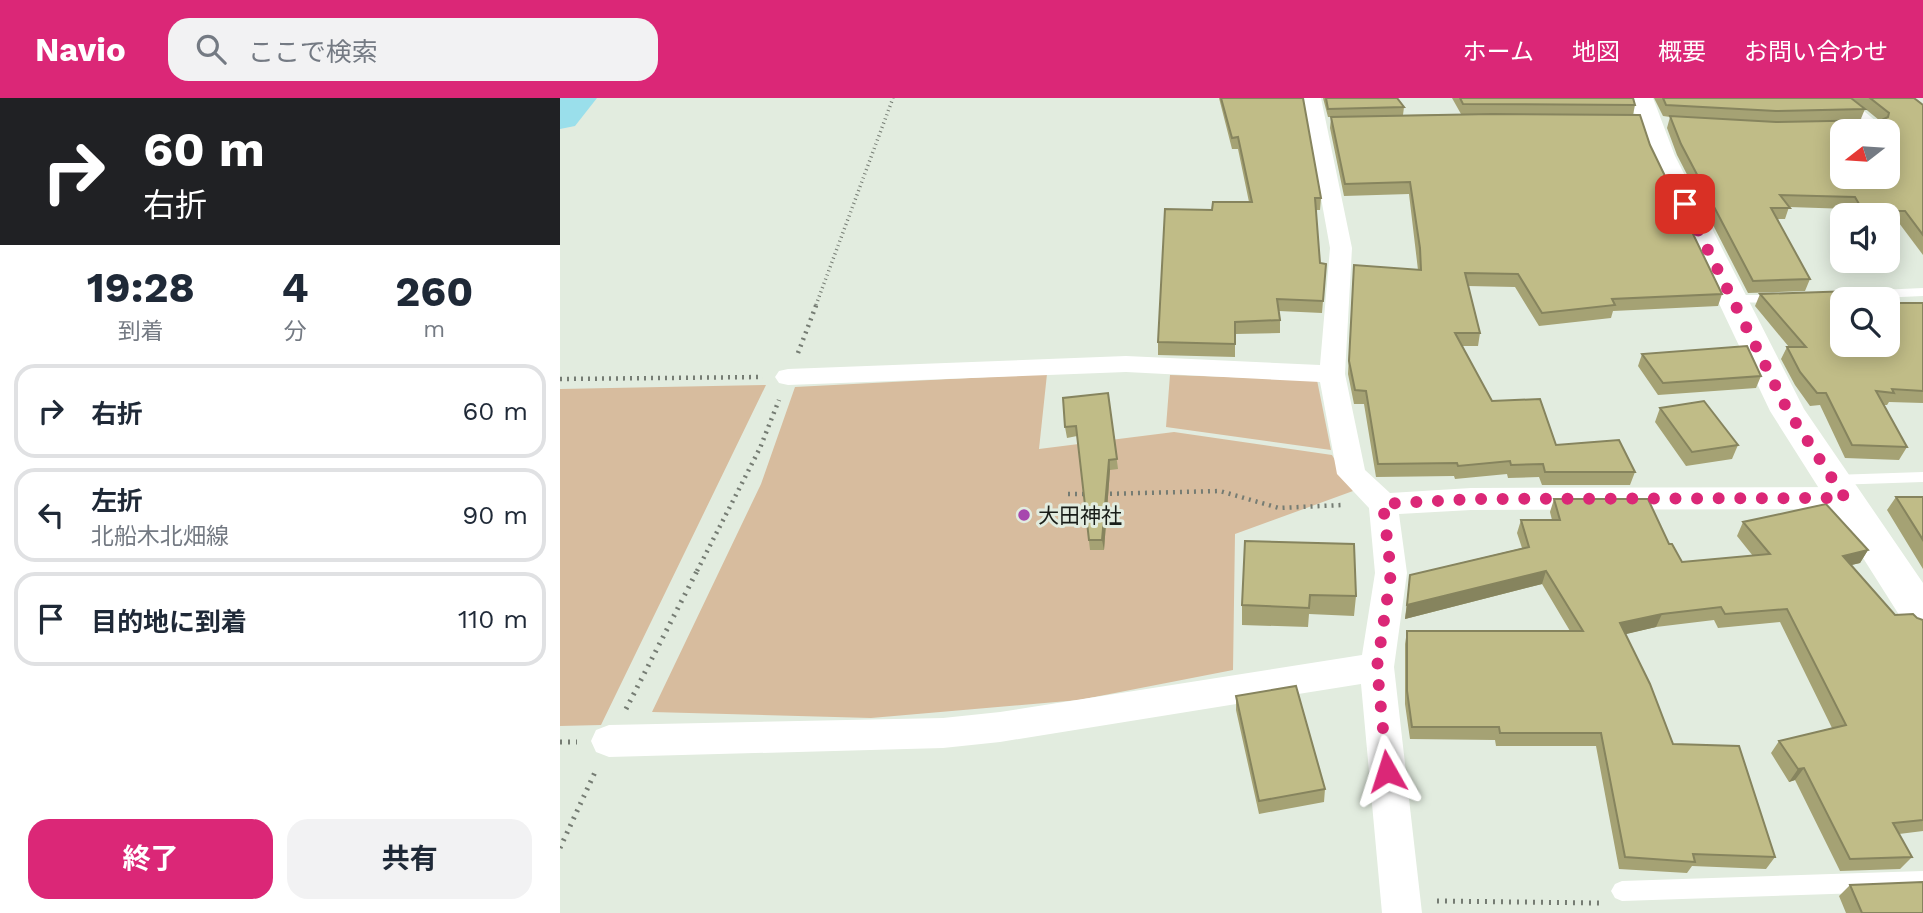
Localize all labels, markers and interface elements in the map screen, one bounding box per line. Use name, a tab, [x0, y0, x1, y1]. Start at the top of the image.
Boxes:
search box	[168, 18, 658, 81]
text: Navio	[35, 30, 126, 69]
icon: search	[192, 30, 230, 68]
text: ここで検索	[248, 37, 378, 67]
text: ホーム	[1463, 38, 1534, 66]
text: 地図	[1572, 38, 1620, 66]
text: 概要	[1658, 38, 1706, 66]
text: お問い合わせ	[1744, 38, 1888, 66]
north arrow	[1830, 119, 1900, 189]
map controls	[1830, 119, 1900, 357]
text: 60 m	[143, 120, 265, 178]
icon: right	[28, 126, 119, 217]
pin	[1655, 174, 1715, 234]
icon: arrive	[1666, 185, 1704, 223]
text: 右折	[143, 186, 207, 224]
button: sound	[1830, 203, 1900, 273]
text: 19:28	[87, 263, 195, 312]
text: 4	[281, 263, 309, 312]
text: 260	[395, 267, 473, 316]
button: search	[1830, 287, 1900, 357]
text: m	[423, 316, 445, 343]
text: 到着	[118, 318, 164, 345]
text: 分	[284, 318, 307, 345]
icon: right	[32, 392, 70, 430]
text: 60 m	[462, 396, 528, 426]
text: 右折	[91, 399, 143, 429]
text: 左折	[91, 486, 143, 516]
icon: left	[32, 496, 70, 534]
text: 90 m	[462, 500, 528, 530]
place label: 大田神社	[1038, 503, 1122, 528]
marker: 大田神社	[1016, 507, 1032, 523]
text: 北船木北畑線	[91, 523, 229, 550]
icon: arrive	[32, 600, 70, 638]
text: 110 m	[458, 604, 528, 634]
text: 目的地に到着	[91, 607, 247, 637]
position arrow	[1350, 734, 1424, 808]
button: 終了	[28, 819, 273, 899]
button: 共有	[287, 819, 532, 899]

